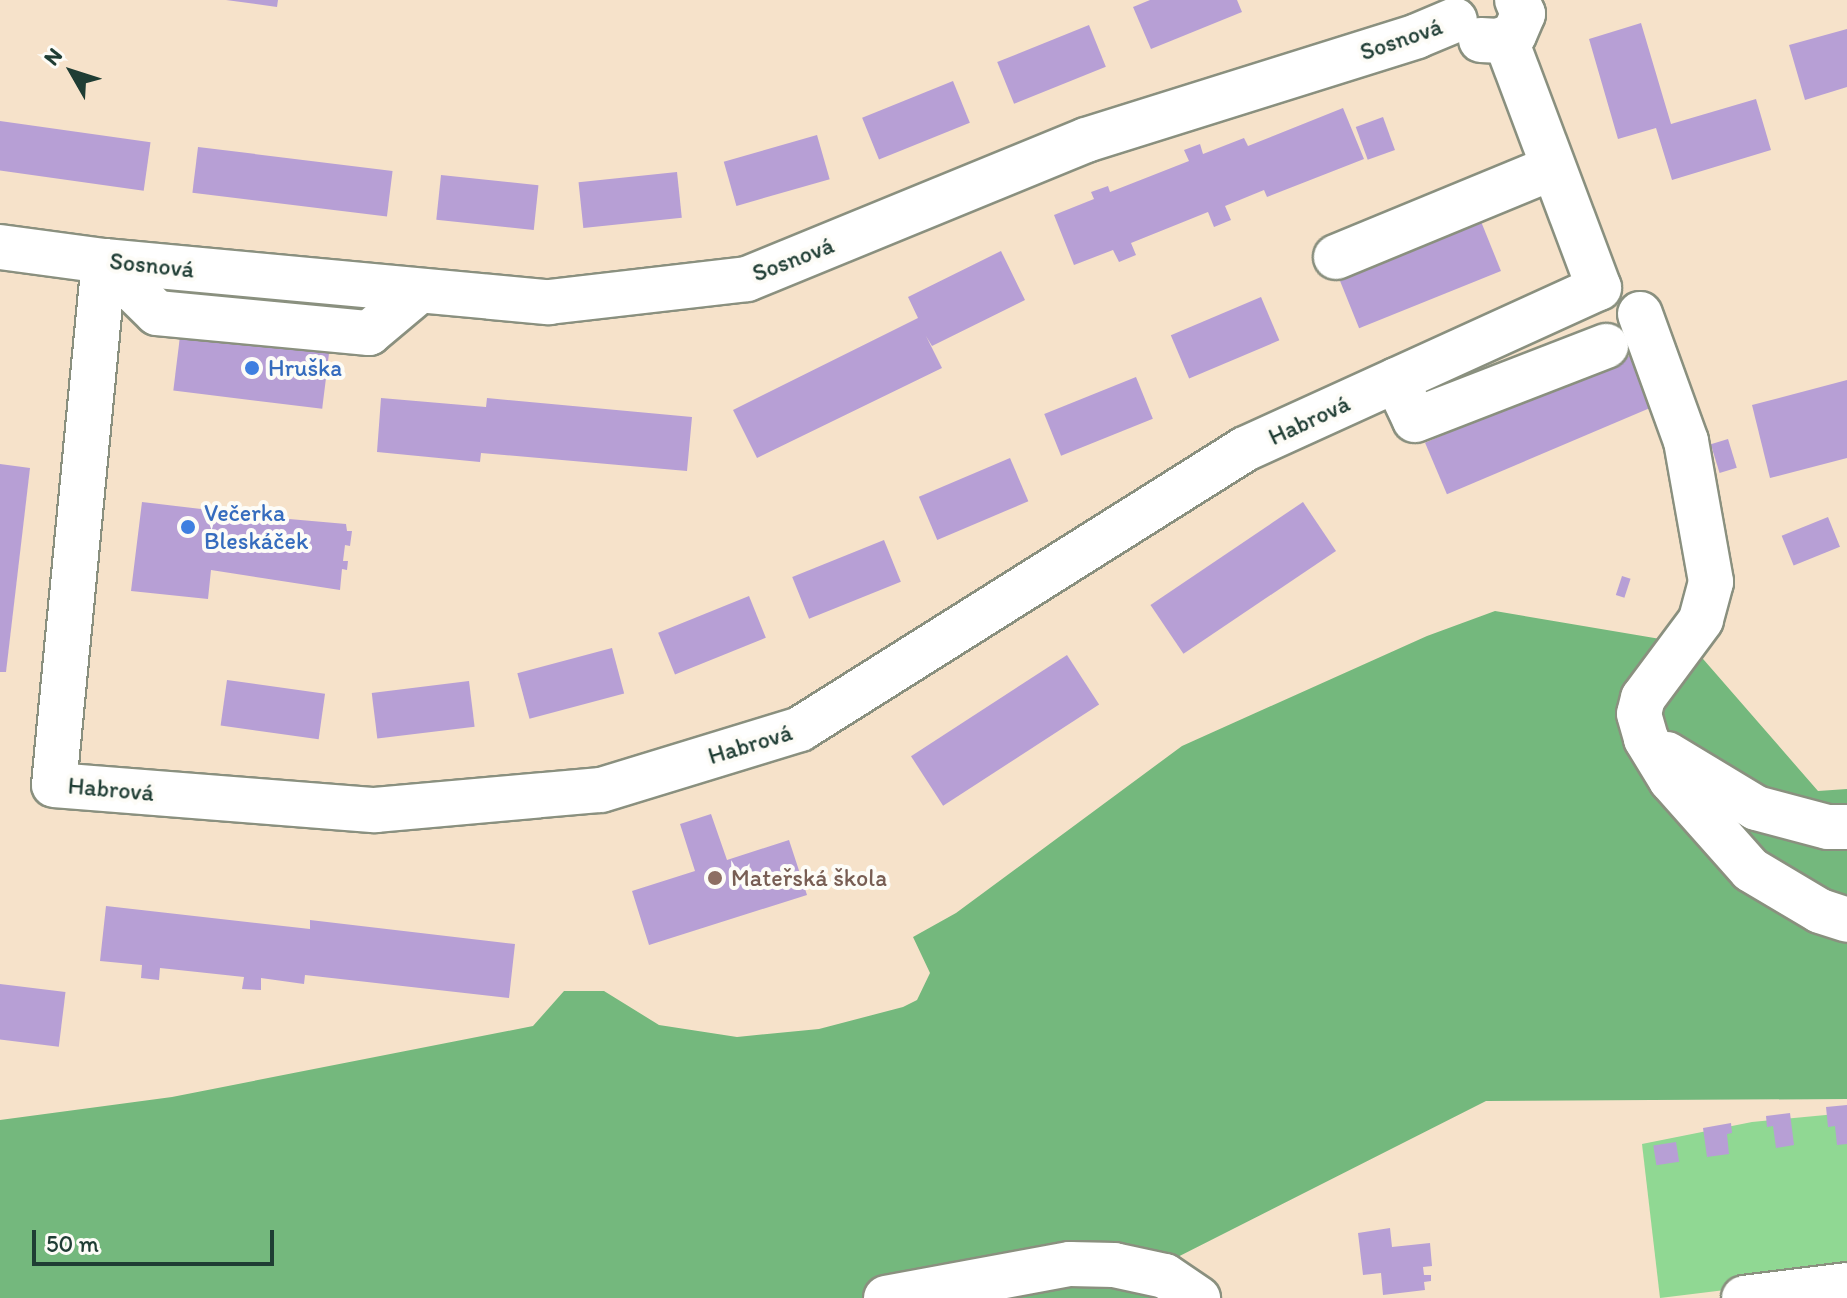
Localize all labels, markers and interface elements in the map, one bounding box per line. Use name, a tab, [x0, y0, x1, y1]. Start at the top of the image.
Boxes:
street label: Sosnová	[1356, 12, 1446, 66]
north arrow	[32, 32, 112, 112]
text: N	[38, 42, 68, 71]
street label: Sosnová	[748, 230, 838, 288]
street label: Sosnová	[108, 246, 196, 284]
place label: Hruška	[268, 354, 342, 382]
marker: Hruška	[243, 359, 261, 377]
street label: Habrová	[1264, 389, 1354, 451]
place label: Večerka Bleskáček	[204, 499, 308, 555]
marker: Večerka Bleskáček	[179, 518, 197, 536]
street label: Habrová	[704, 718, 796, 770]
street label: Habrová	[67, 771, 155, 807]
place label: Mateřská škola	[731, 864, 887, 892]
marker: Mateřská škola	[706, 869, 724, 887]
scale bar	[36, 1214, 278, 1264]
text: 50 m	[46, 1229, 99, 1258]

